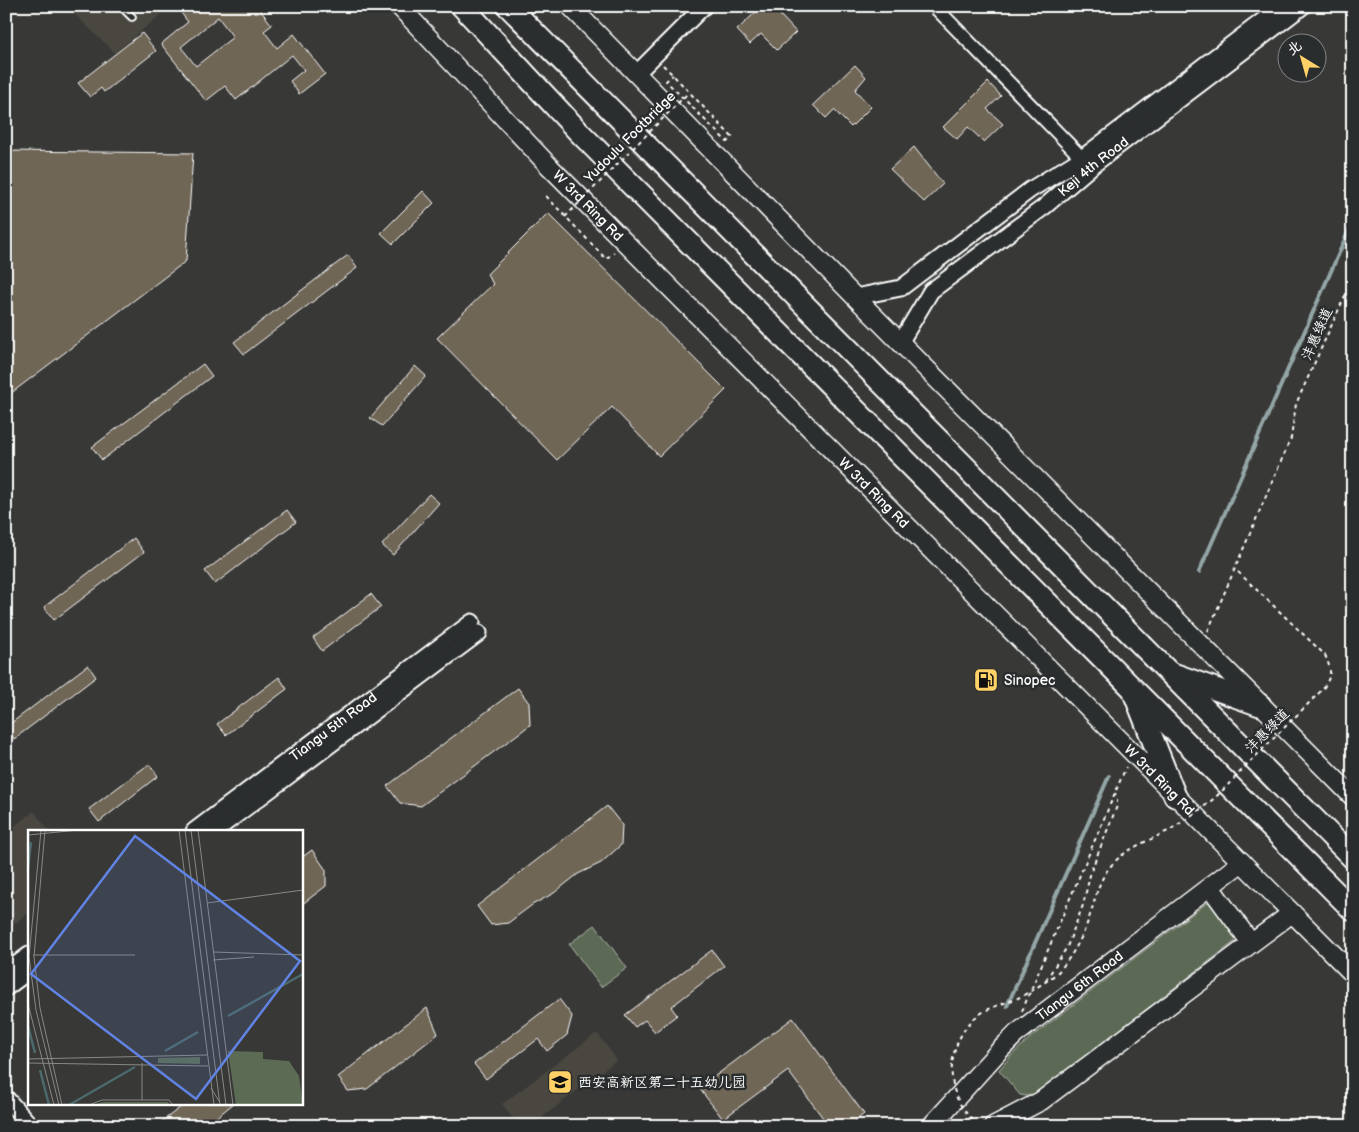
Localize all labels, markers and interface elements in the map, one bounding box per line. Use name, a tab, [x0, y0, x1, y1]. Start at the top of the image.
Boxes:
north arrow	[1276, 32, 1326, 82]
text: 北	[1284, 37, 1305, 59]
street label: Yudoulu Footbridge	[580, 88, 679, 187]
street label: Keji 4th Road	[1054, 133, 1132, 200]
street label: W 3rd Ring Rd	[550, 167, 627, 244]
street label: 沣惠绿道	[1298, 305, 1336, 363]
street label: W 3rd Ring Rd	[835, 454, 913, 531]
fuel station icon: Sinopec	[973, 667, 999, 693]
place label: Sinopec	[1004, 672, 1055, 689]
street label: Tiangu 5th Road	[286, 688, 380, 765]
street label: 沣惠绿道	[1241, 705, 1293, 757]
street label: W 3rd Ring Rd	[1121, 741, 1198, 819]
inset map	[28, 830, 302, 1104]
street label: Tiangu 6th Road	[1033, 947, 1126, 1024]
school or university icon: 西安高新区第二十五幼儿园	[547, 1069, 573, 1095]
place label: 西安高新区第二十五幼儿园	[578, 1074, 746, 1091]

